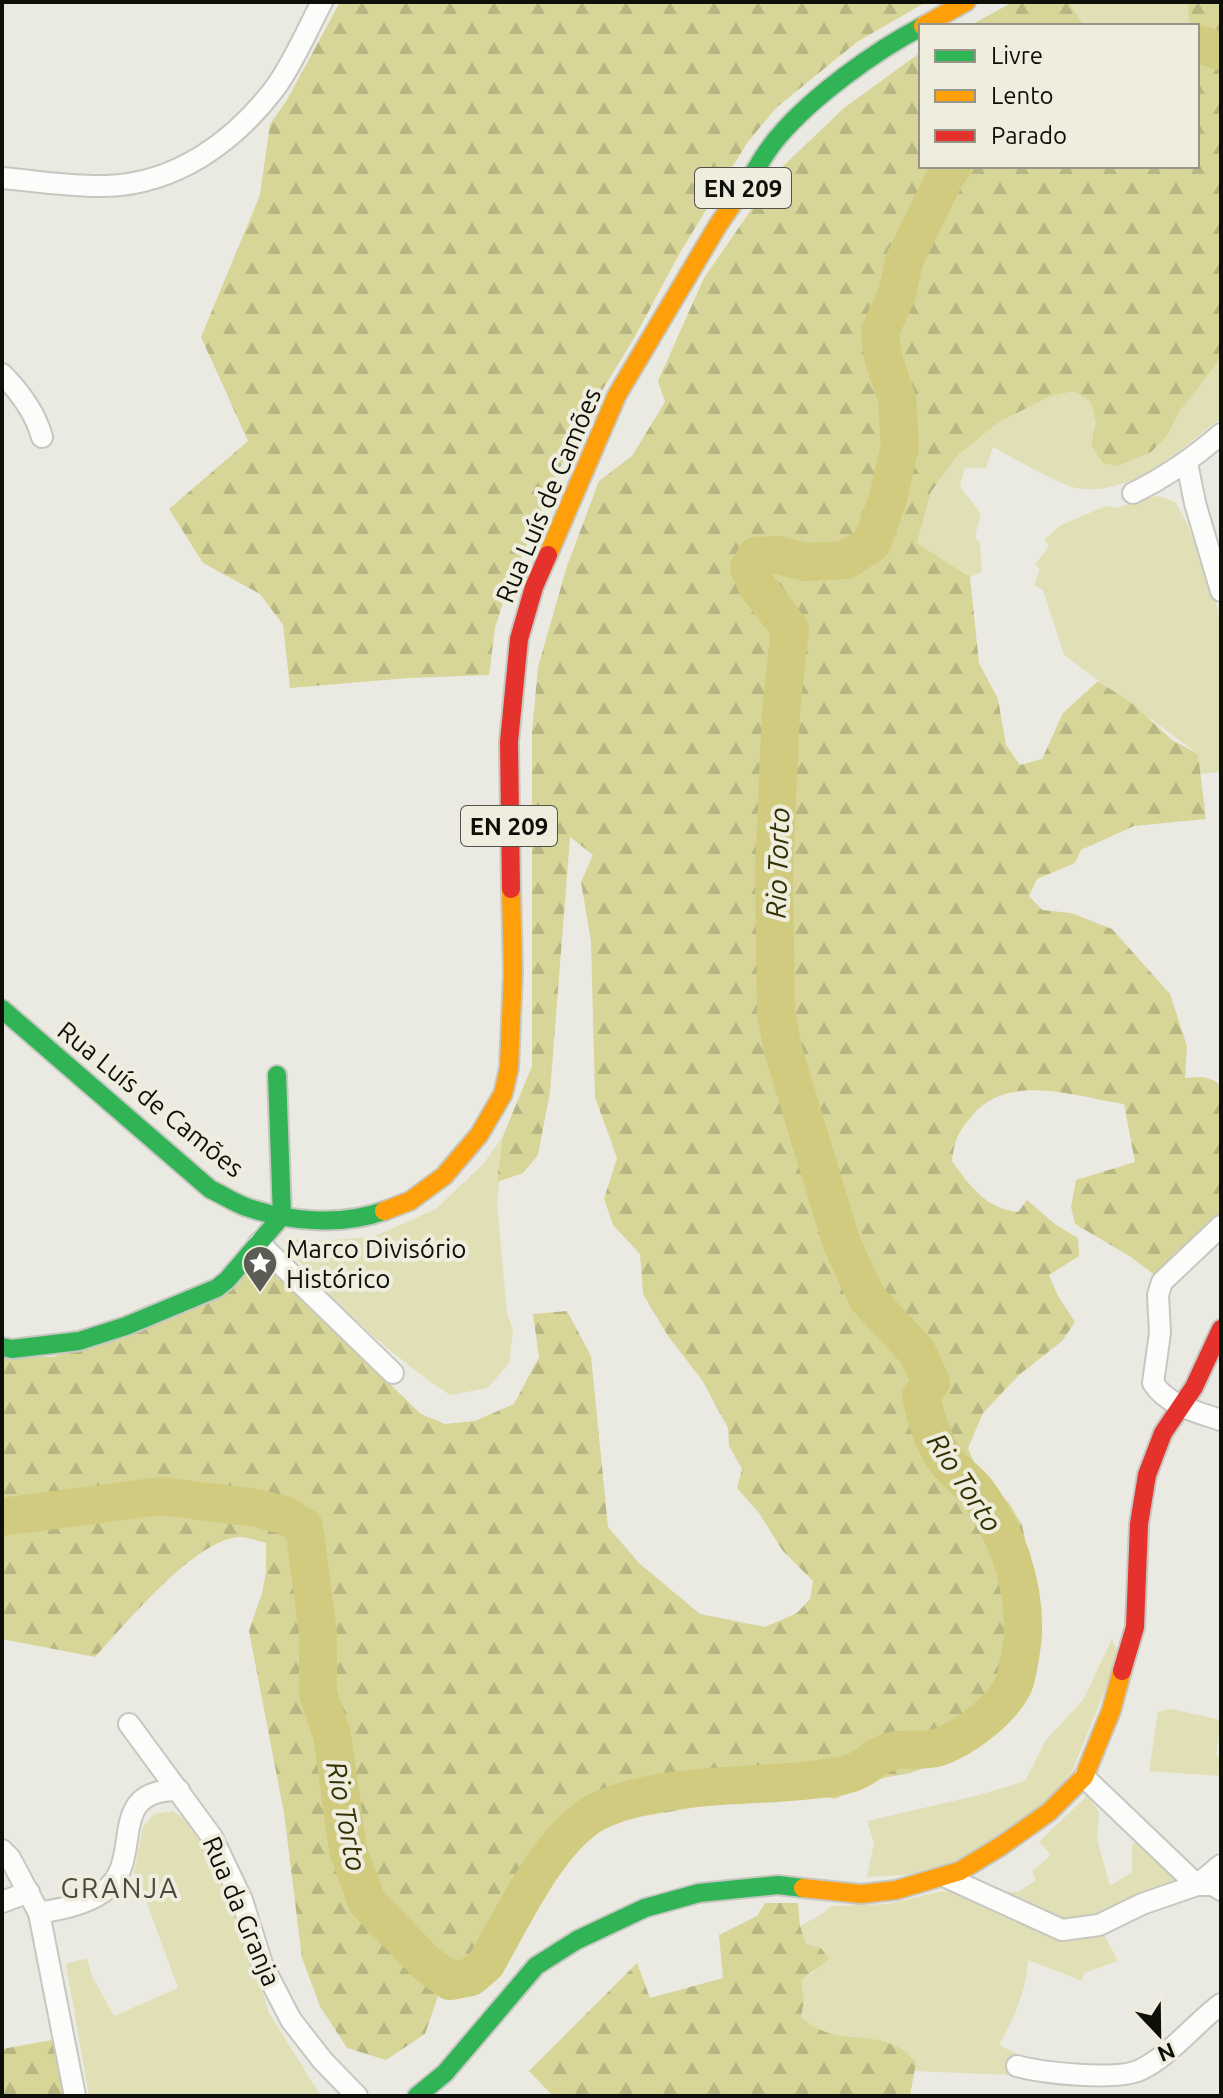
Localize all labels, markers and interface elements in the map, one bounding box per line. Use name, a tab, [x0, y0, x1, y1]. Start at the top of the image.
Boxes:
legend	[919, 24, 1199, 168]
text: Livre	[991, 42, 1043, 69]
text: Lento	[991, 82, 1054, 109]
text: Parado	[991, 122, 1067, 149]
road number: EN 209	[695, 168, 791, 208]
street label: Rua Luís de Camões	[490, 383, 606, 607]
road number: EN 209	[461, 806, 557, 846]
water label: Rio Torto	[760, 807, 794, 919]
street label: Rua Luís de Camões	[52, 1015, 250, 1183]
place label: Marco Divisório Histórico	[286, 1234, 466, 1293]
place icon: Marco Divisório Histórico	[241, 1244, 279, 1294]
water label: Rio Torto	[922, 1427, 1008, 1537]
water label: Rio Torto	[321, 1759, 373, 1873]
street label: Rua da Granja	[197, 1832, 287, 1990]
district label: GRANJA	[61, 1872, 179, 1903]
north arrow	[1119, 1994, 1199, 2074]
text: N	[1154, 2038, 1179, 2068]

